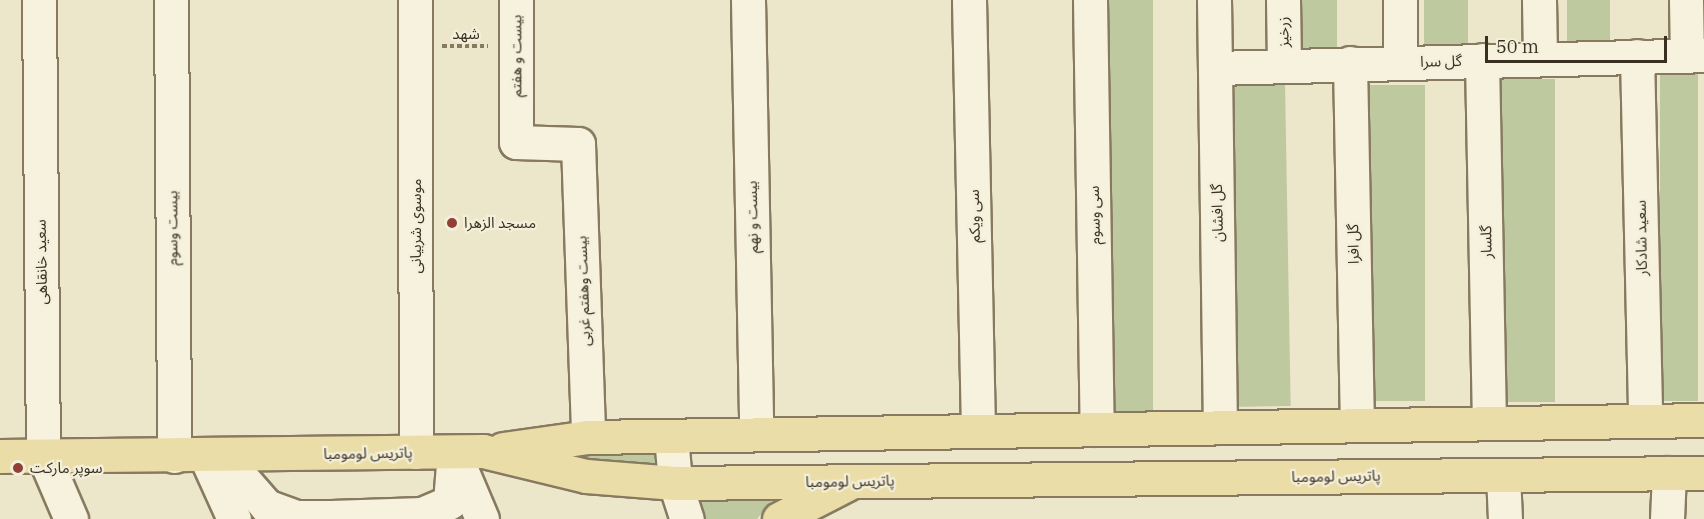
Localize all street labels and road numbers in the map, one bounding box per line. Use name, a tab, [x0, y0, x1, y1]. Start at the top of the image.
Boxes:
street label: بیست و هفتم	[507, 15, 525, 97]
street label: زرخیز	[1274, 16, 1292, 48]
street label: شهد	[452, 25, 480, 43]
street label: گل سرا	[1420, 52, 1462, 70]
street label: موسوی شربیانی	[407, 179, 425, 273]
street label: بیست و نهم	[742, 181, 762, 253]
street label: گل افشان	[1207, 184, 1227, 242]
street label: سی وسوم	[1084, 185, 1104, 245]
street label: سی ویکم	[965, 189, 983, 243]
street label: بیست وسوم	[163, 190, 181, 266]
street label: سعید شادکار	[1631, 200, 1651, 276]
street label: سعید خانقاهی	[31, 219, 51, 305]
street label: گل افرا	[1344, 224, 1362, 264]
street label: گلسار	[1477, 225, 1495, 259]
street label: بیست وهفتم غربی	[572, 235, 594, 347]
street label: پاتریس لومومبا	[323, 443, 413, 463]
street label: پاتریس لومومبا	[1291, 466, 1381, 486]
street label: پاتریس لومومبا	[805, 471, 895, 491]

